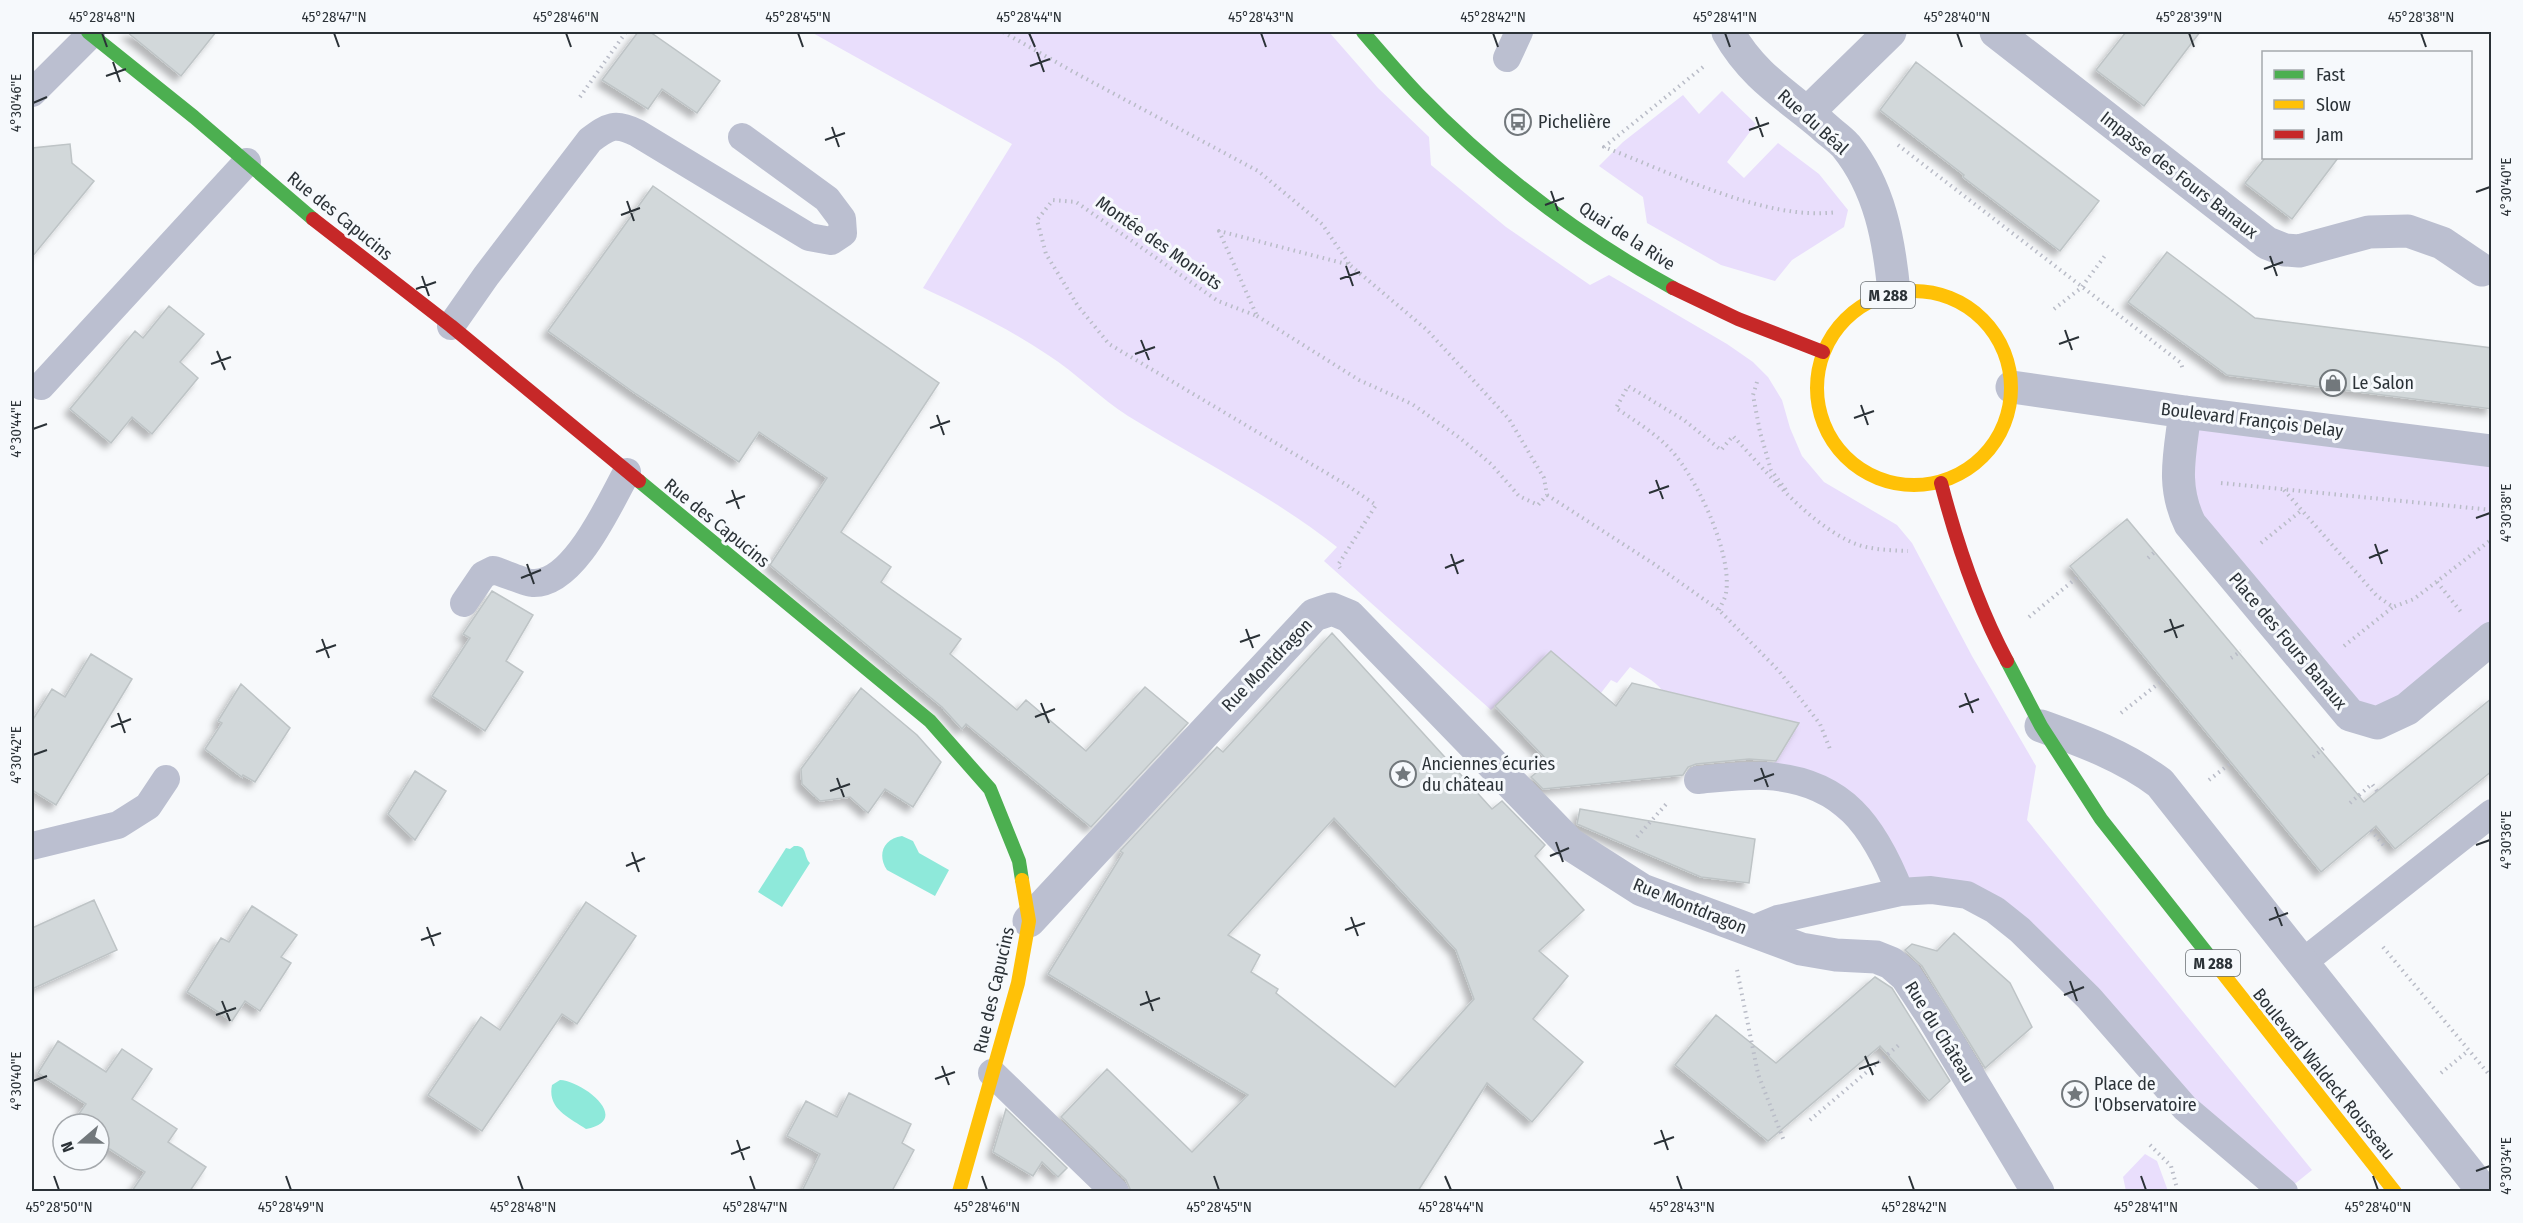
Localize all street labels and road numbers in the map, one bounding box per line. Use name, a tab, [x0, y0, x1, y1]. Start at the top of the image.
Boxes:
street label: Rue du Béal	[1773, 85, 1853, 160]
street label: Impasse des Fours Banaux	[2096, 107, 2262, 243]
street label: Rue des Capucins	[283, 167, 397, 265]
street label: Montée des Moniots	[1092, 191, 1227, 295]
street label: Quai de la Rive	[1575, 197, 1679, 275]
road number: M 288	[1861, 282, 1915, 308]
street label: Boulevard François Delay	[2160, 398, 2344, 442]
street label: Rue des Capucins	[660, 474, 774, 572]
street label: Place des Fours Banaux	[2224, 568, 2352, 714]
street label: Rue Montdragon	[1217, 614, 1317, 716]
street label: Rue Montdragon	[1630, 873, 1750, 939]
street label: Rue des Capucins	[969, 924, 1019, 1055]
road number: M 288	[2186, 950, 2240, 976]
street label: Rue du Château	[1900, 977, 1980, 1087]
street label: Boulevard Waldeck Rousseau	[2248, 984, 2400, 1164]

